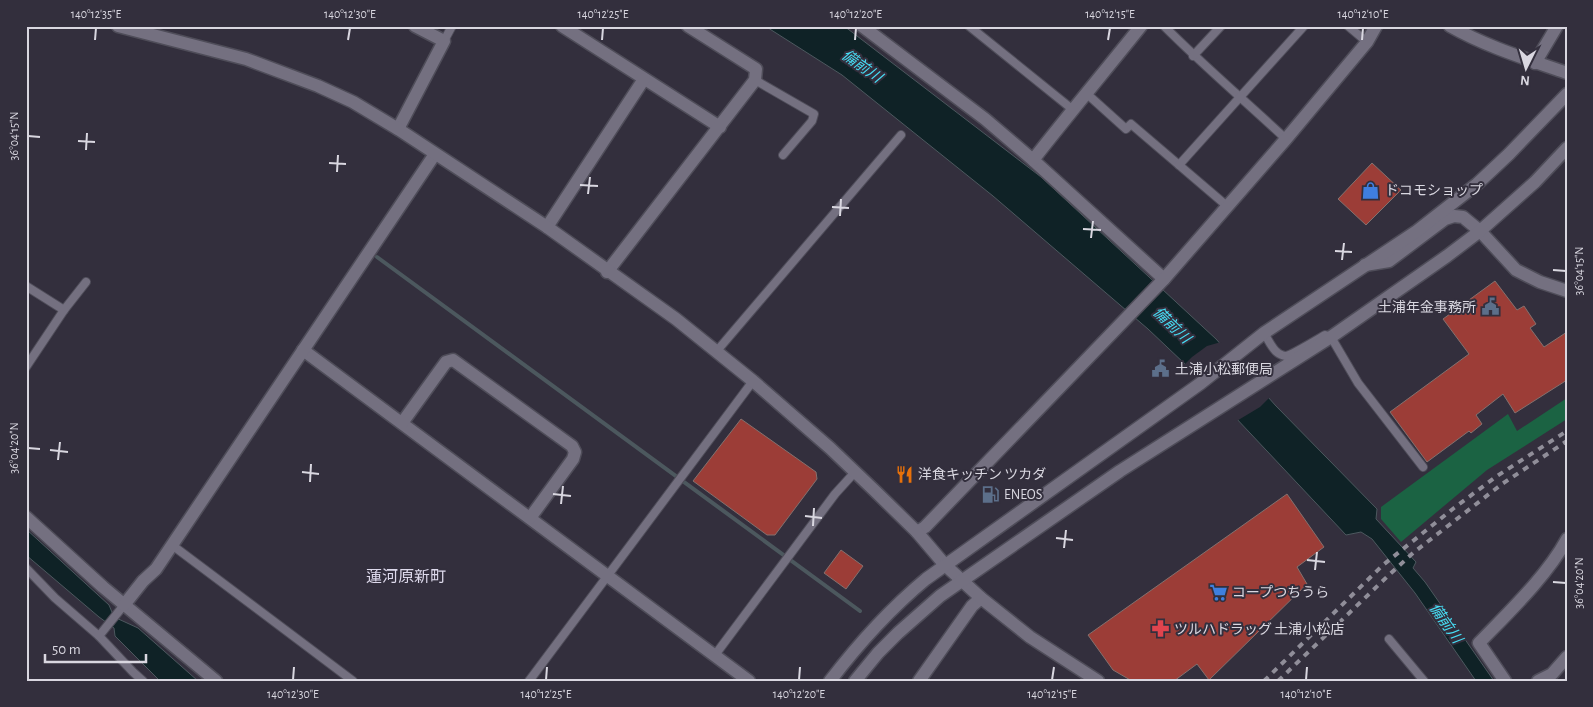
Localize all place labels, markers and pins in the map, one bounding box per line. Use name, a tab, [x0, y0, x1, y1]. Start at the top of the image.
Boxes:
shop icon: ドコモショップ	[1361, 180, 1381, 200]
place label: ドコモショップ	[1385, 183, 1483, 198]
public building icon: 土浦年金事務所	[1480, 297, 1500, 317]
place label: 土浦年金事務所	[1378, 300, 1476, 315]
public building icon: 土浦小松郵便局	[1151, 359, 1171, 379]
place label: 土浦小松郵便局	[1175, 362, 1273, 377]
restaurant icon: 洋食キッチン ツカダ	[894, 464, 914, 484]
place label: 洋食キッチン ツカダ	[918, 467, 1046, 482]
fuel station icon: ENEOS	[980, 484, 1000, 504]
place label: ENEOS	[1004, 488, 1042, 502]
supermarket icon: コープつちうら	[1208, 582, 1228, 602]
place label: コープつちうら	[1232, 585, 1329, 600]
pharmacy icon: ツルハドラッグ 土浦小松店	[1150, 619, 1170, 639]
place label: ツルハドラッグ 土浦小松店	[1174, 622, 1344, 637]

